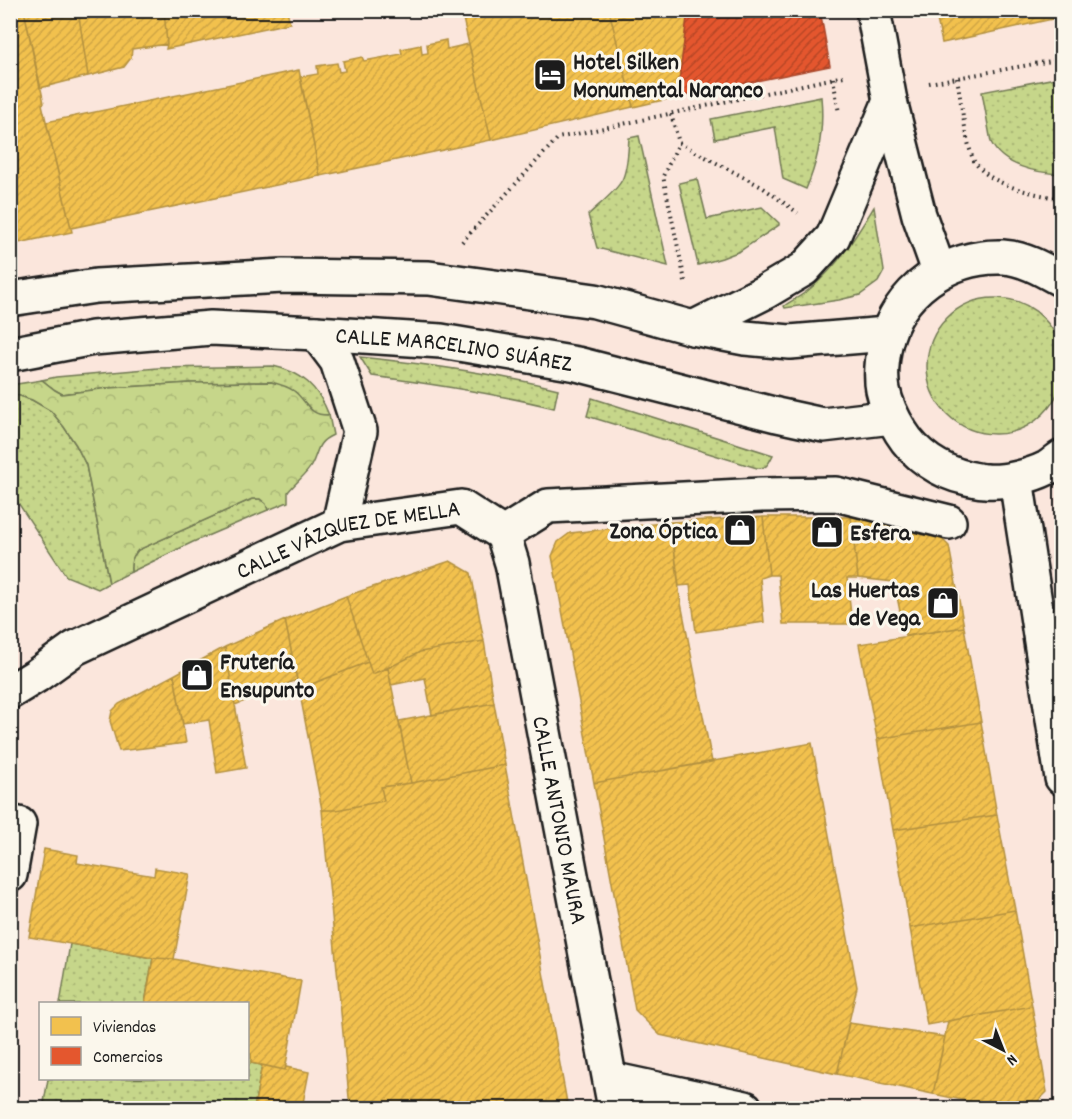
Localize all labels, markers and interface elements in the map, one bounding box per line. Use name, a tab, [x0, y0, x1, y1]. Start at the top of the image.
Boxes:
place label: Hotel Silken Monumental Naranco	[573, 47, 764, 109]
hotel icon: Hotel Silken Monumental Naranco	[532, 57, 568, 93]
street label: CALLE MARCELINO SUÁREZ	[334, 320, 575, 383]
street label: CALLE VÁZQUEZ DE MELLA	[231, 493, 463, 590]
shop icon: Zona Óptica	[722, 512, 758, 548]
shop icon: Esfera	[809, 514, 845, 550]
place label: Zona Óptica	[610, 516, 718, 550]
place label: Esfera	[850, 518, 911, 552]
place label: Las Huertas de Vega	[811, 575, 921, 637]
shop icon: Las Huertas de Vega	[925, 585, 961, 621]
place label: Frutería Ensupunto	[220, 647, 315, 709]
shop icon: Frutería Ensupunto	[179, 657, 215, 693]
street label: CALLE ANTONIO MAURA	[521, 714, 594, 928]
legend	[39, 1002, 249, 1080]
text: Viviendas	[93, 1016, 156, 1041]
north arrow	[973, 1020, 1033, 1080]
text: Comercios	[93, 1046, 163, 1071]
text: N	[1001, 1048, 1022, 1071]

